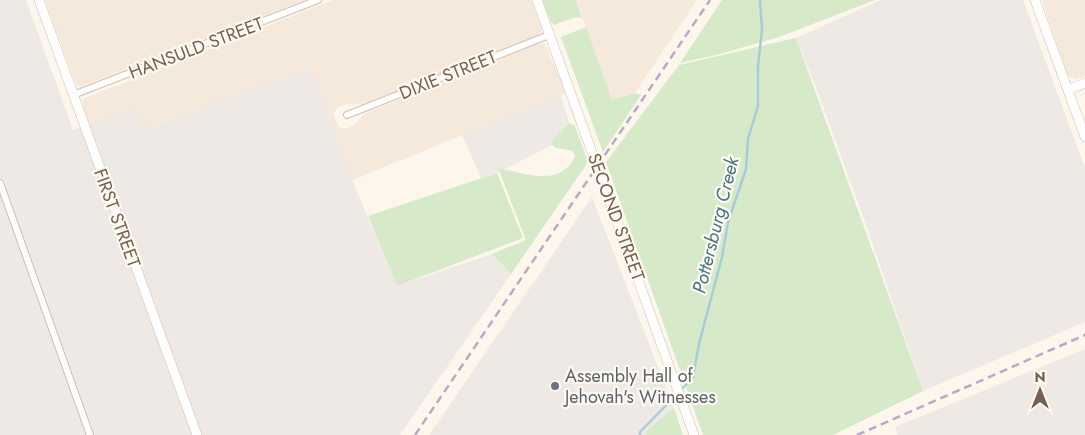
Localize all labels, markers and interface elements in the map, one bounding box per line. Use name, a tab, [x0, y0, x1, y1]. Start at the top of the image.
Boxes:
street label: HANSULD STREET	[125, 10, 268, 86]
street label: DIXIE STREET	[395, 43, 501, 106]
street label: SECOND STREET	[581, 149, 651, 285]
water label: Pottersburg Creek	[685, 153, 746, 296]
street label: FIRST STREET	[87, 165, 147, 272]
place label: Assembly Hall of Jehovah's Witnesses	[563, 363, 716, 410]
north arrow	[1015, 365, 1065, 415]
text: N	[1034, 367, 1046, 387]
marker: Assembly Hall of Jehovah's Witnesses	[549, 380, 561, 392]

